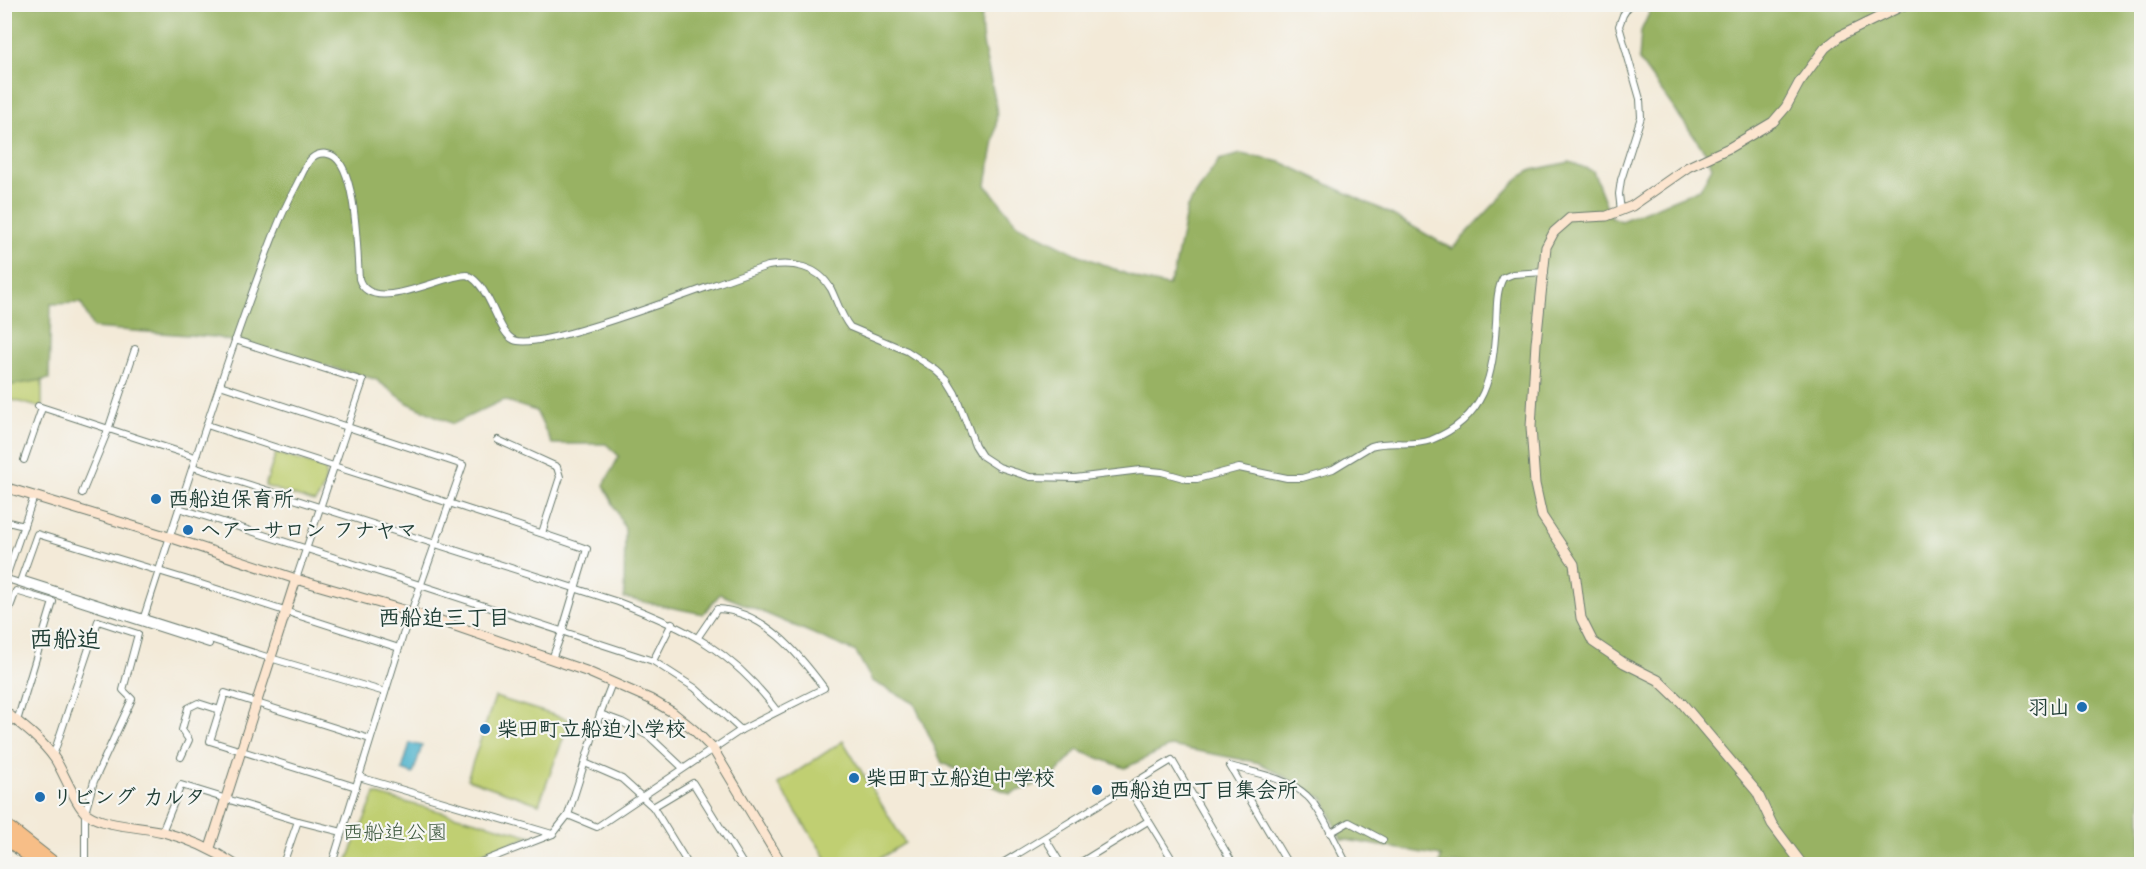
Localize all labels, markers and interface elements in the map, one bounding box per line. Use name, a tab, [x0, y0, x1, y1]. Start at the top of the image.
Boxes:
place label: 西船迫保育所	[168, 485, 294, 513]
marker: 西船迫保育所	[149, 492, 163, 506]
place label: ヘアーサロン フナヤマ	[200, 516, 417, 544]
marker: ヘアーサロン フナヤマ	[181, 523, 195, 537]
district label: 西船迫三丁目	[378, 603, 510, 632]
district label: 西船迫	[29, 623, 101, 655]
place label: 羽山	[2028, 693, 2070, 721]
marker: 羽山	[2075, 700, 2089, 714]
place label: 柴田町立船迫小学校	[497, 715, 686, 743]
marker: 柴田町立船迫小学校	[478, 722, 492, 736]
place label: 柴田町立船迫中学校	[866, 764, 1055, 792]
marker: 柴田町立船迫中学校	[847, 771, 861, 785]
place label: 西船迫四丁目集会所	[1109, 776, 1298, 804]
place label: リビング カルタ	[52, 783, 206, 811]
marker: 西船迫四丁目集会所	[1090, 783, 1104, 797]
marker: リビング カルタ	[33, 790, 47, 804]
park label: 西船迫公園	[343, 818, 448, 846]

